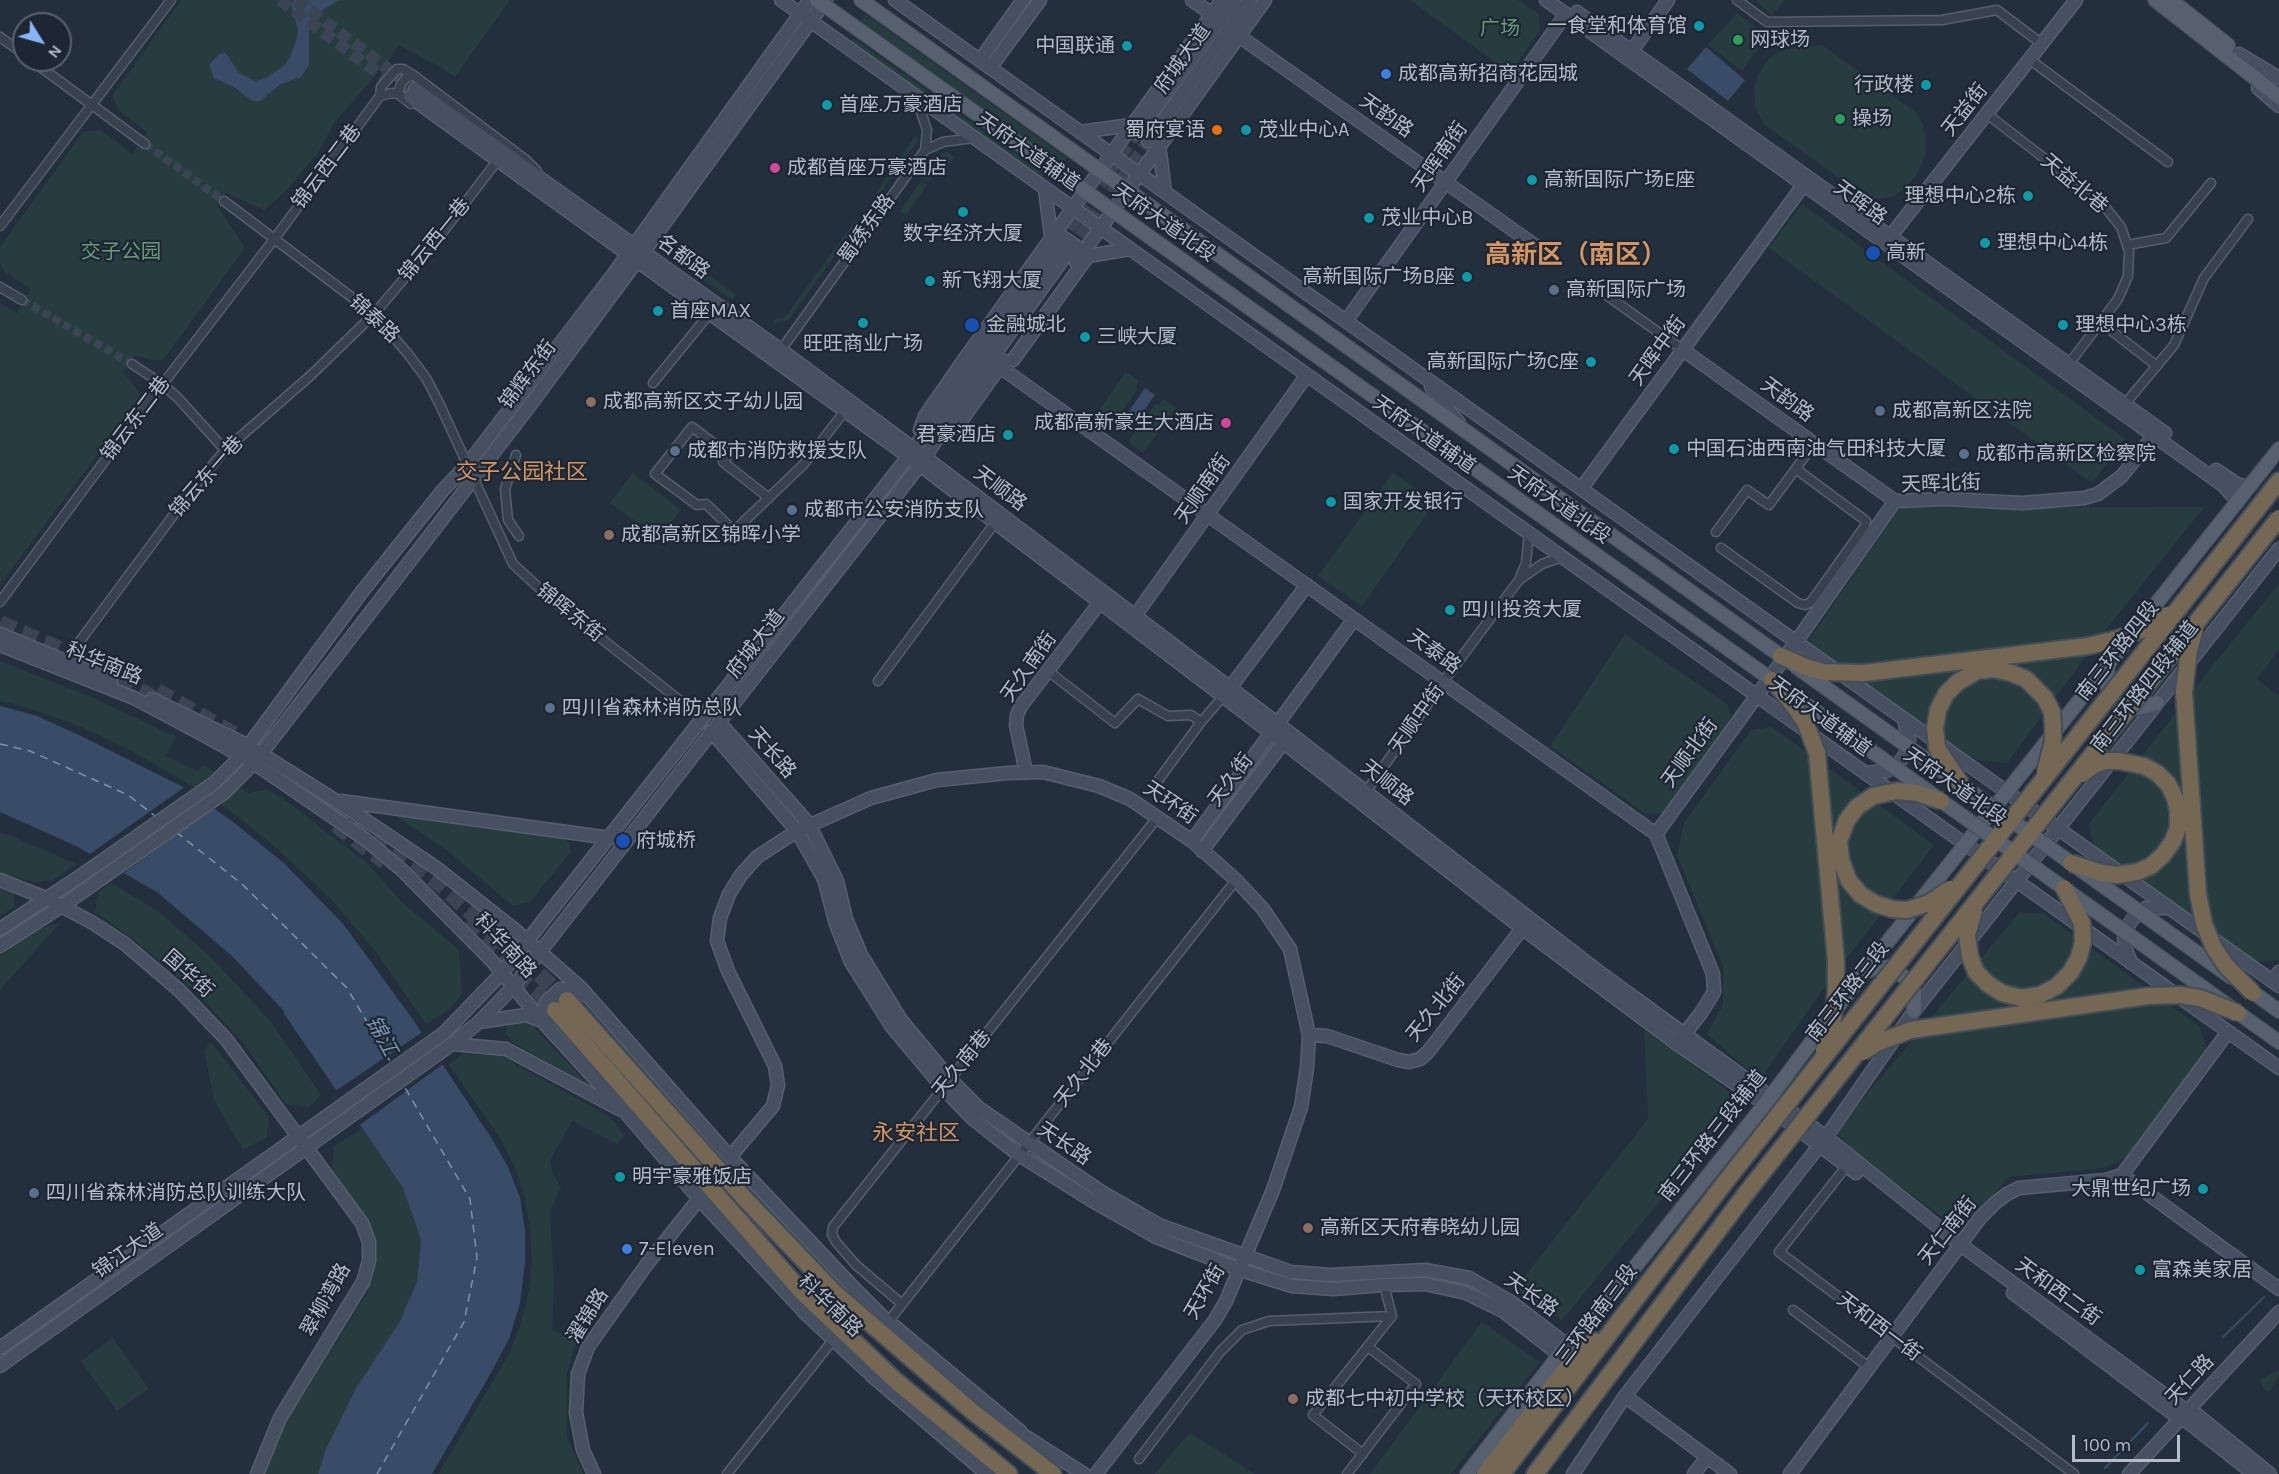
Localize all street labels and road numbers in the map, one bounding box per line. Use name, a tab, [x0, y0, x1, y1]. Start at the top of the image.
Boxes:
street label: 府城大道	[1150, 20, 1216, 98]
street label: 天益街	[1937, 79, 1993, 141]
street label: 天韵路	[1355, 89, 1417, 143]
street label: 天府大道辅道	[972, 108, 1084, 196]
street label: 天晖南街	[1407, 117, 1473, 197]
street label: 锦云西二巷	[287, 120, 367, 214]
street label: 天益北巷	[2036, 149, 2112, 219]
street label: 天晖路	[1829, 176, 1891, 230]
street label: 天府大道北段	[1108, 179, 1220, 267]
street label: 蜀绣东路	[834, 190, 900, 268]
street label: 锦云西一巷	[394, 194, 476, 286]
street label: 名都路	[652, 230, 714, 284]
street label: 锦泰路	[344, 290, 404, 348]
street label: 天晖中街	[1625, 312, 1691, 390]
street label: 锦辉东街	[494, 336, 562, 414]
street label: 锦云东二巷	[96, 372, 176, 466]
street label: 天韵路	[1756, 373, 1818, 427]
street label: 天府大道辅道	[1368, 391, 1480, 479]
street label: 锦云东一巷	[165, 431, 249, 523]
street label: 天顺南街	[1170, 449, 1236, 529]
street label: 天顺路	[969, 461, 1031, 517]
street label: 天府大道北段	[1503, 461, 1615, 549]
street label: 天晖北街	[1901, 471, 1981, 497]
street label: 锦晖东街	[531, 579, 609, 647]
street label: 南三环路四段	[2072, 596, 2164, 706]
street label: 府城大道	[722, 605, 790, 683]
street label: 南三环路四段辅道	[2086, 617, 2204, 757]
street label: 天泰路	[1403, 625, 1465, 679]
street label: 天久南街	[996, 627, 1062, 707]
street label: 科华南路	[62, 638, 146, 690]
street label: 天府大道辅道	[1764, 672, 1876, 762]
street label: 天顺中街	[1384, 679, 1450, 759]
street label: 天顺北街	[1657, 714, 1723, 792]
street label: 天长路	[743, 722, 801, 784]
street label: 天府大道北段	[1899, 743, 2011, 831]
street label: 天久街	[1203, 749, 1259, 811]
street label: 天顺路	[1356, 755, 1418, 811]
street label: 天环街	[1138, 776, 1202, 830]
street label: 科华南路	[469, 909, 541, 983]
street label: 南三环路三段	[1802, 937, 1894, 1047]
street label: 国华街	[158, 945, 218, 1003]
street label: 天久北街	[1402, 969, 1470, 1047]
street label: 天久南巷	[928, 1025, 996, 1103]
street label: 天久北巷	[1050, 1034, 1118, 1112]
street label: 南三环路三段辅道	[1654, 1066, 1772, 1206]
street label: 天长路	[1032, 1117, 1096, 1171]
street label: 天仁南街	[1914, 1192, 1982, 1270]
street label: 锦江大道	[88, 1218, 168, 1284]
street label: 天和西二街	[2010, 1253, 2106, 1331]
street label: 翠柳湾路	[296, 1259, 356, 1341]
street label: 天环街	[1180, 1260, 1230, 1324]
street label: 三环路南三段	[1551, 1260, 1643, 1370]
street label: 天长路	[1500, 1268, 1562, 1322]
street label: 科华南路	[793, 1270, 867, 1342]
street label: 濯锦路	[562, 1284, 614, 1348]
street label: 天和西一街	[1832, 1287, 1926, 1367]
street label: 天仁路	[2161, 1350, 2219, 1410]

